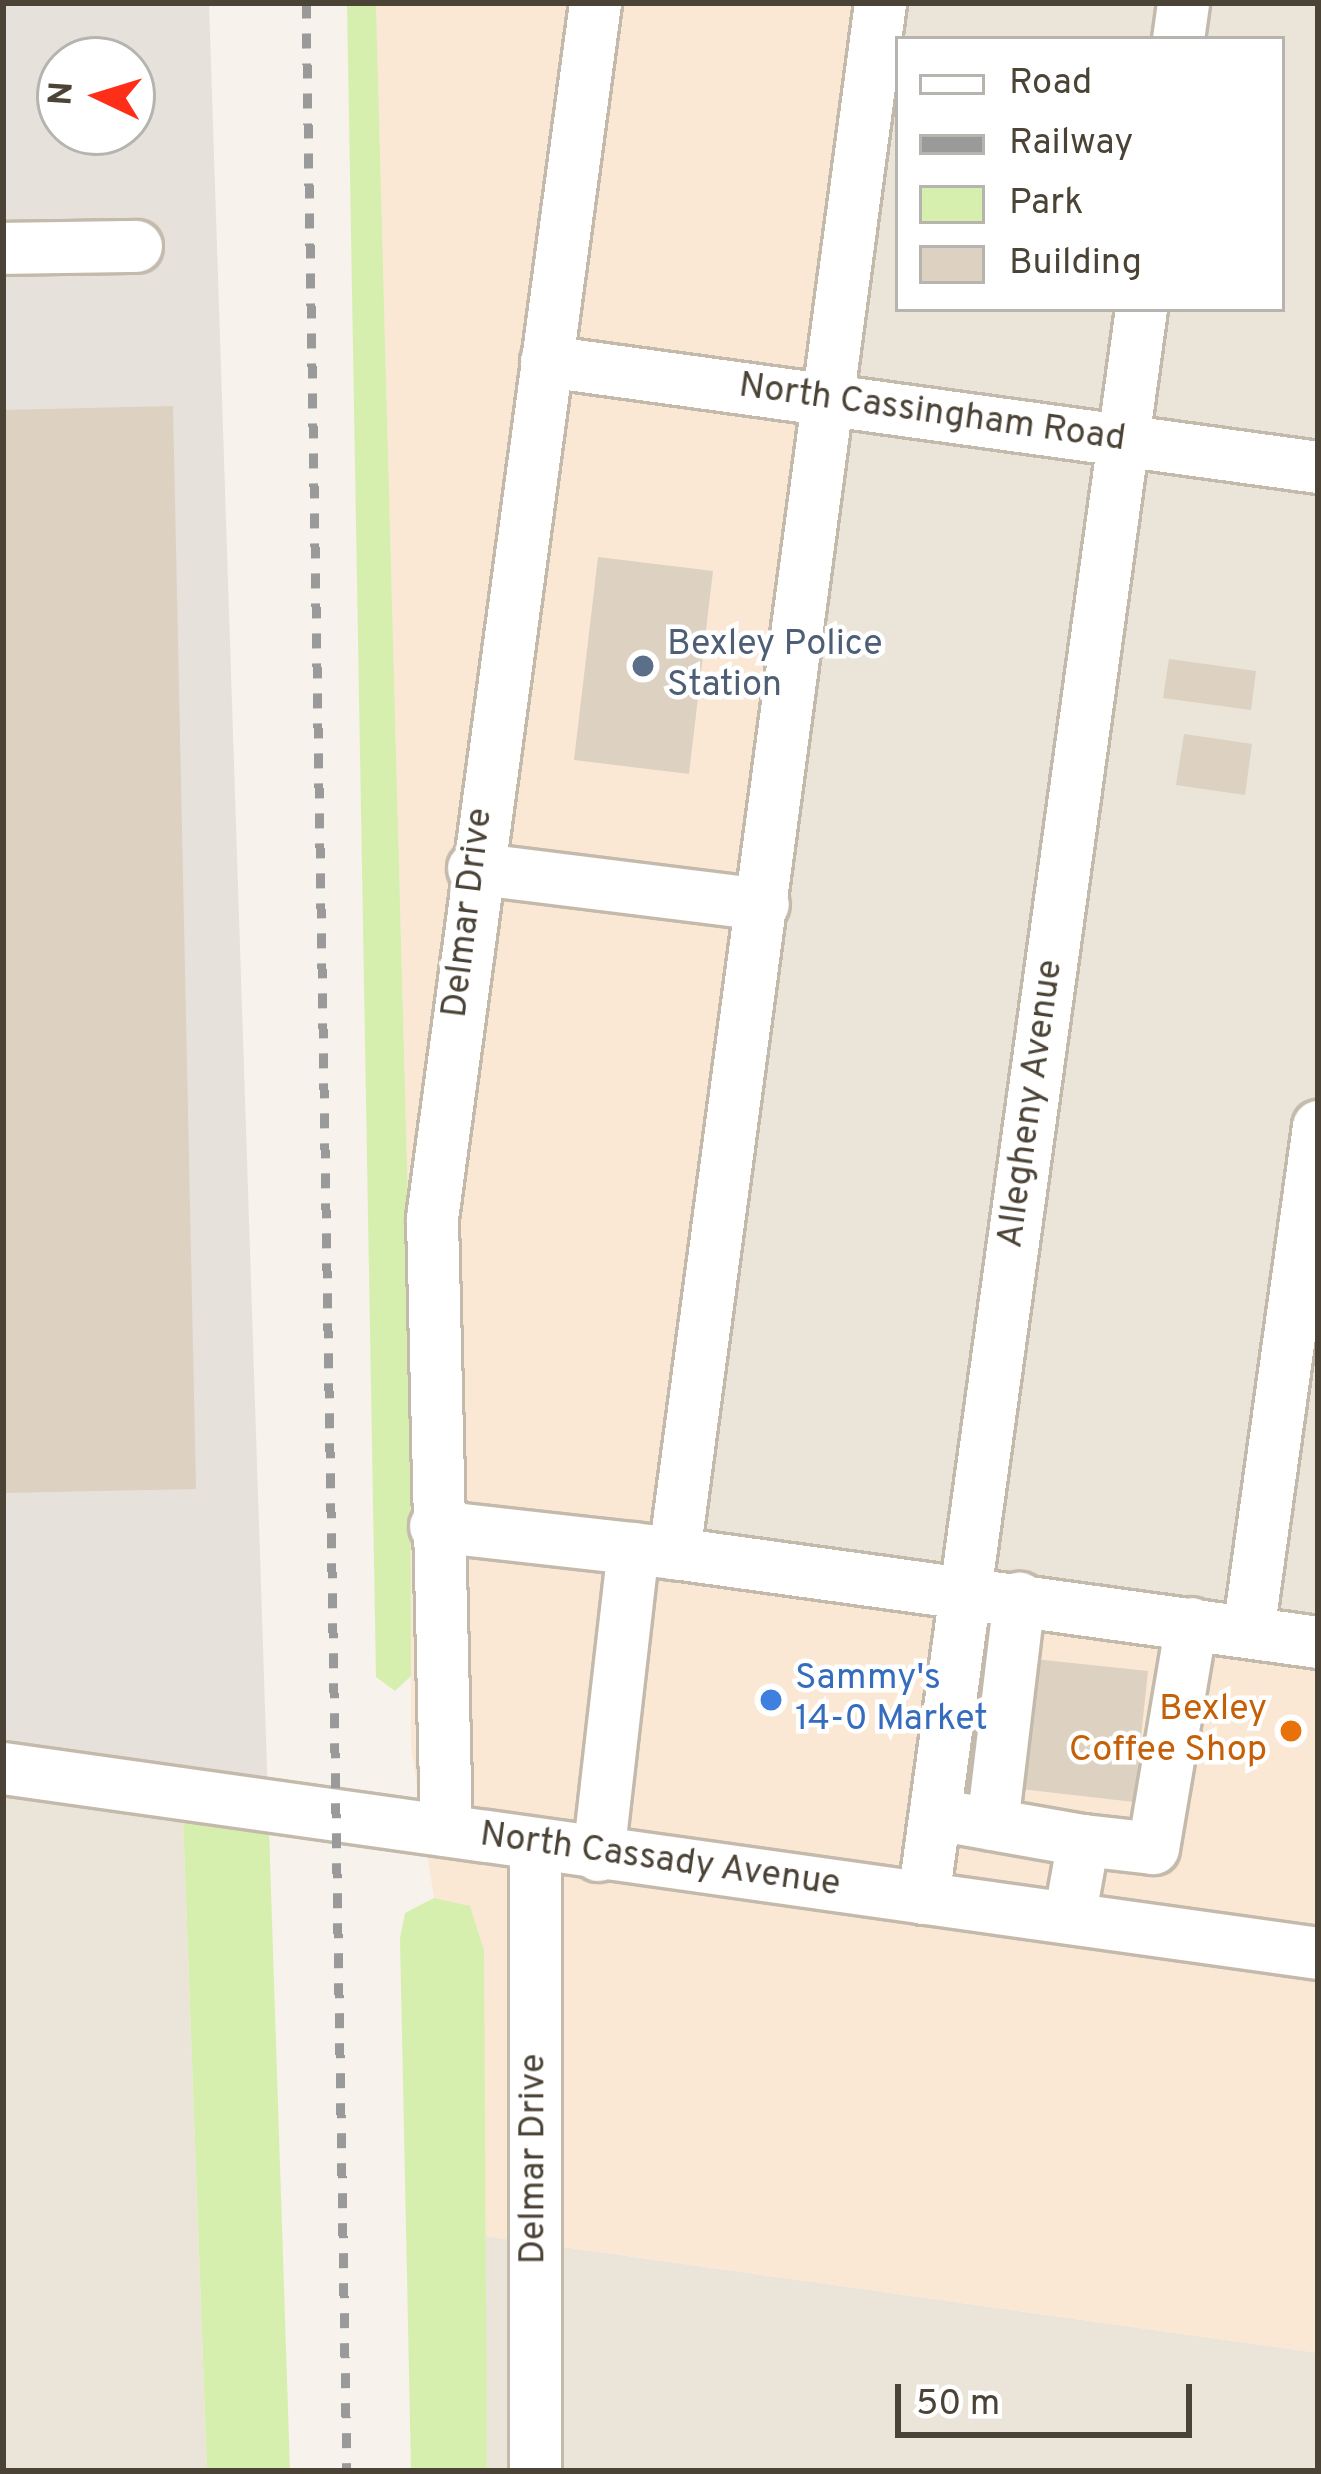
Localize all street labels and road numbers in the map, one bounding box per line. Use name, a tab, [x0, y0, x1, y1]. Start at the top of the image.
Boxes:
street label: North Cassingham Road	[736, 365, 1128, 463]
street label: Delmar Drive	[435, 806, 503, 1020]
street label: Allegheny Avenue	[990, 956, 1074, 1252]
street label: North Cassady Avenue	[476, 1814, 844, 1908]
street label: Delmar Drive	[513, 2054, 557, 2264]

